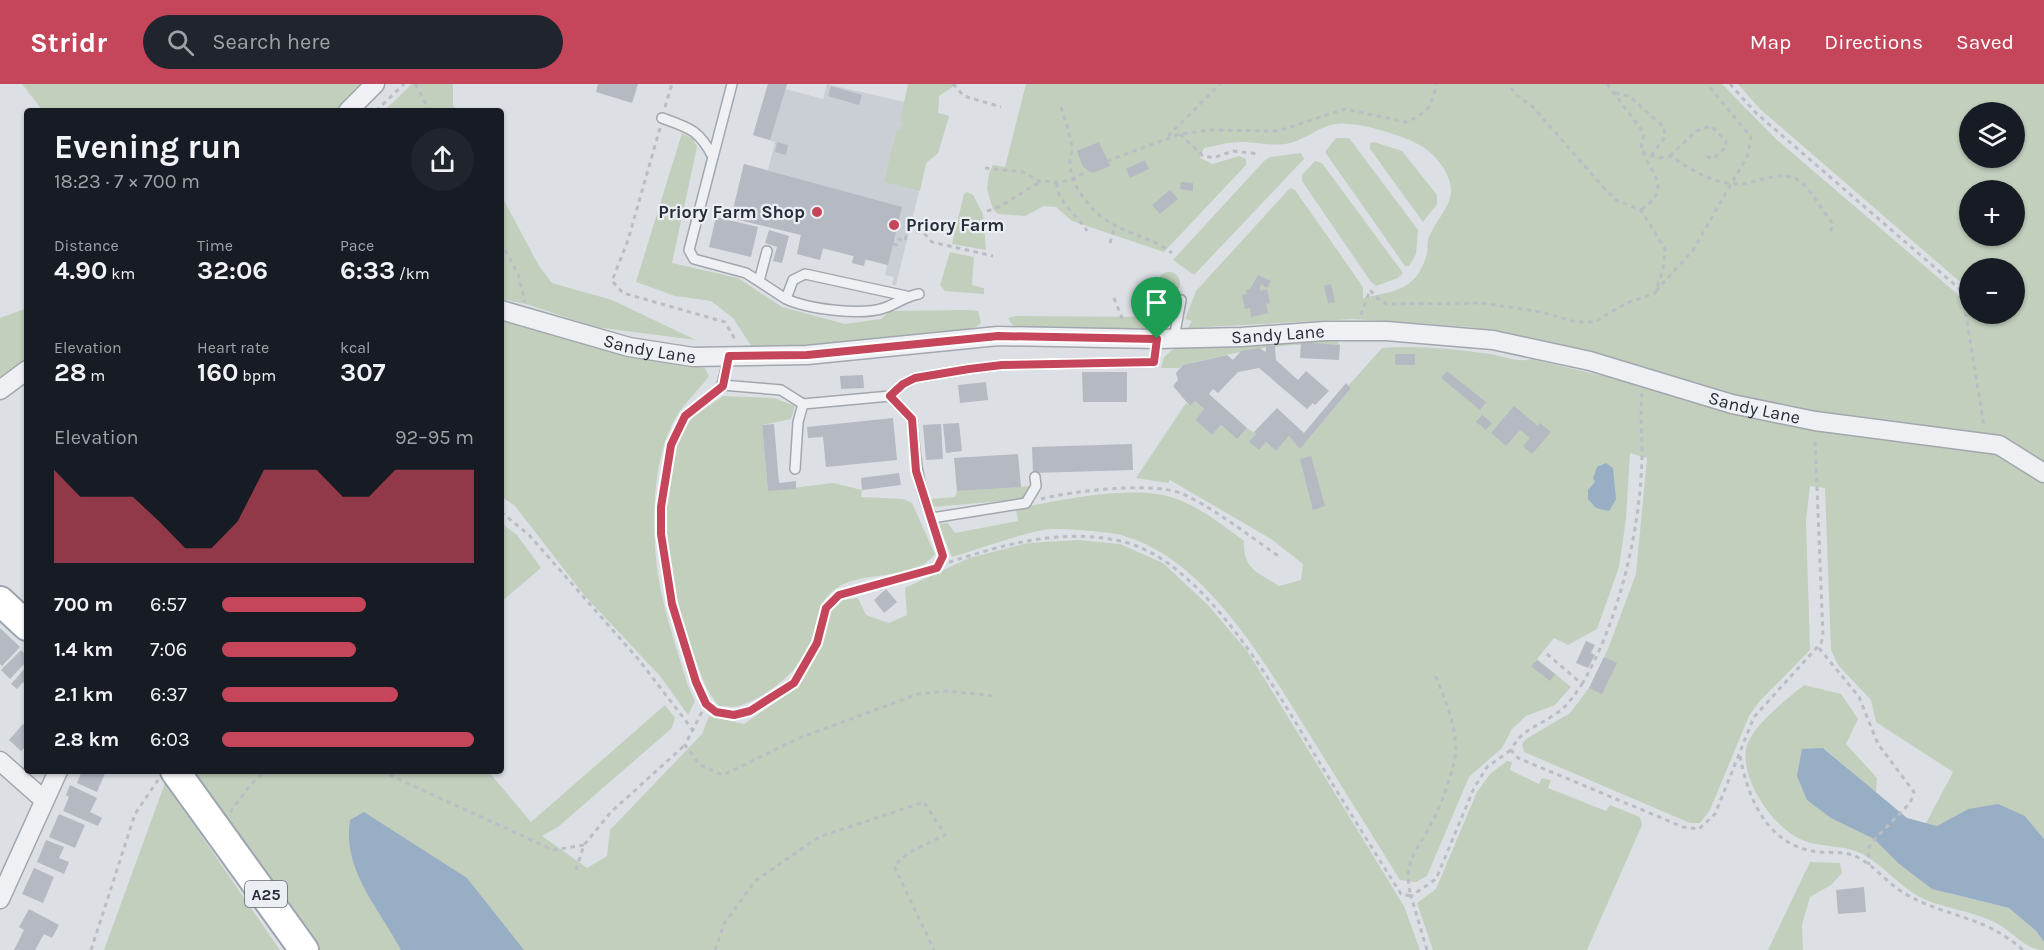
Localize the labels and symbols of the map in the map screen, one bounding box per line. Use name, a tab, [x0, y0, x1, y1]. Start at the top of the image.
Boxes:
place label: Priory Farm Shop	[658, 201, 805, 223]
marker: Priory Farm Shop	[810, 205, 824, 219]
place label: Priory Farm	[906, 214, 1004, 236]
marker: Priory Farm	[887, 218, 901, 232]
pin	[1131, 277, 1182, 339]
street label: Sandy Lane	[1231, 320, 1325, 348]
street label: Sandy Lane	[601, 329, 697, 368]
street label: Sandy Lane	[1706, 387, 1802, 429]
road number: A25	[245, 881, 287, 907]

